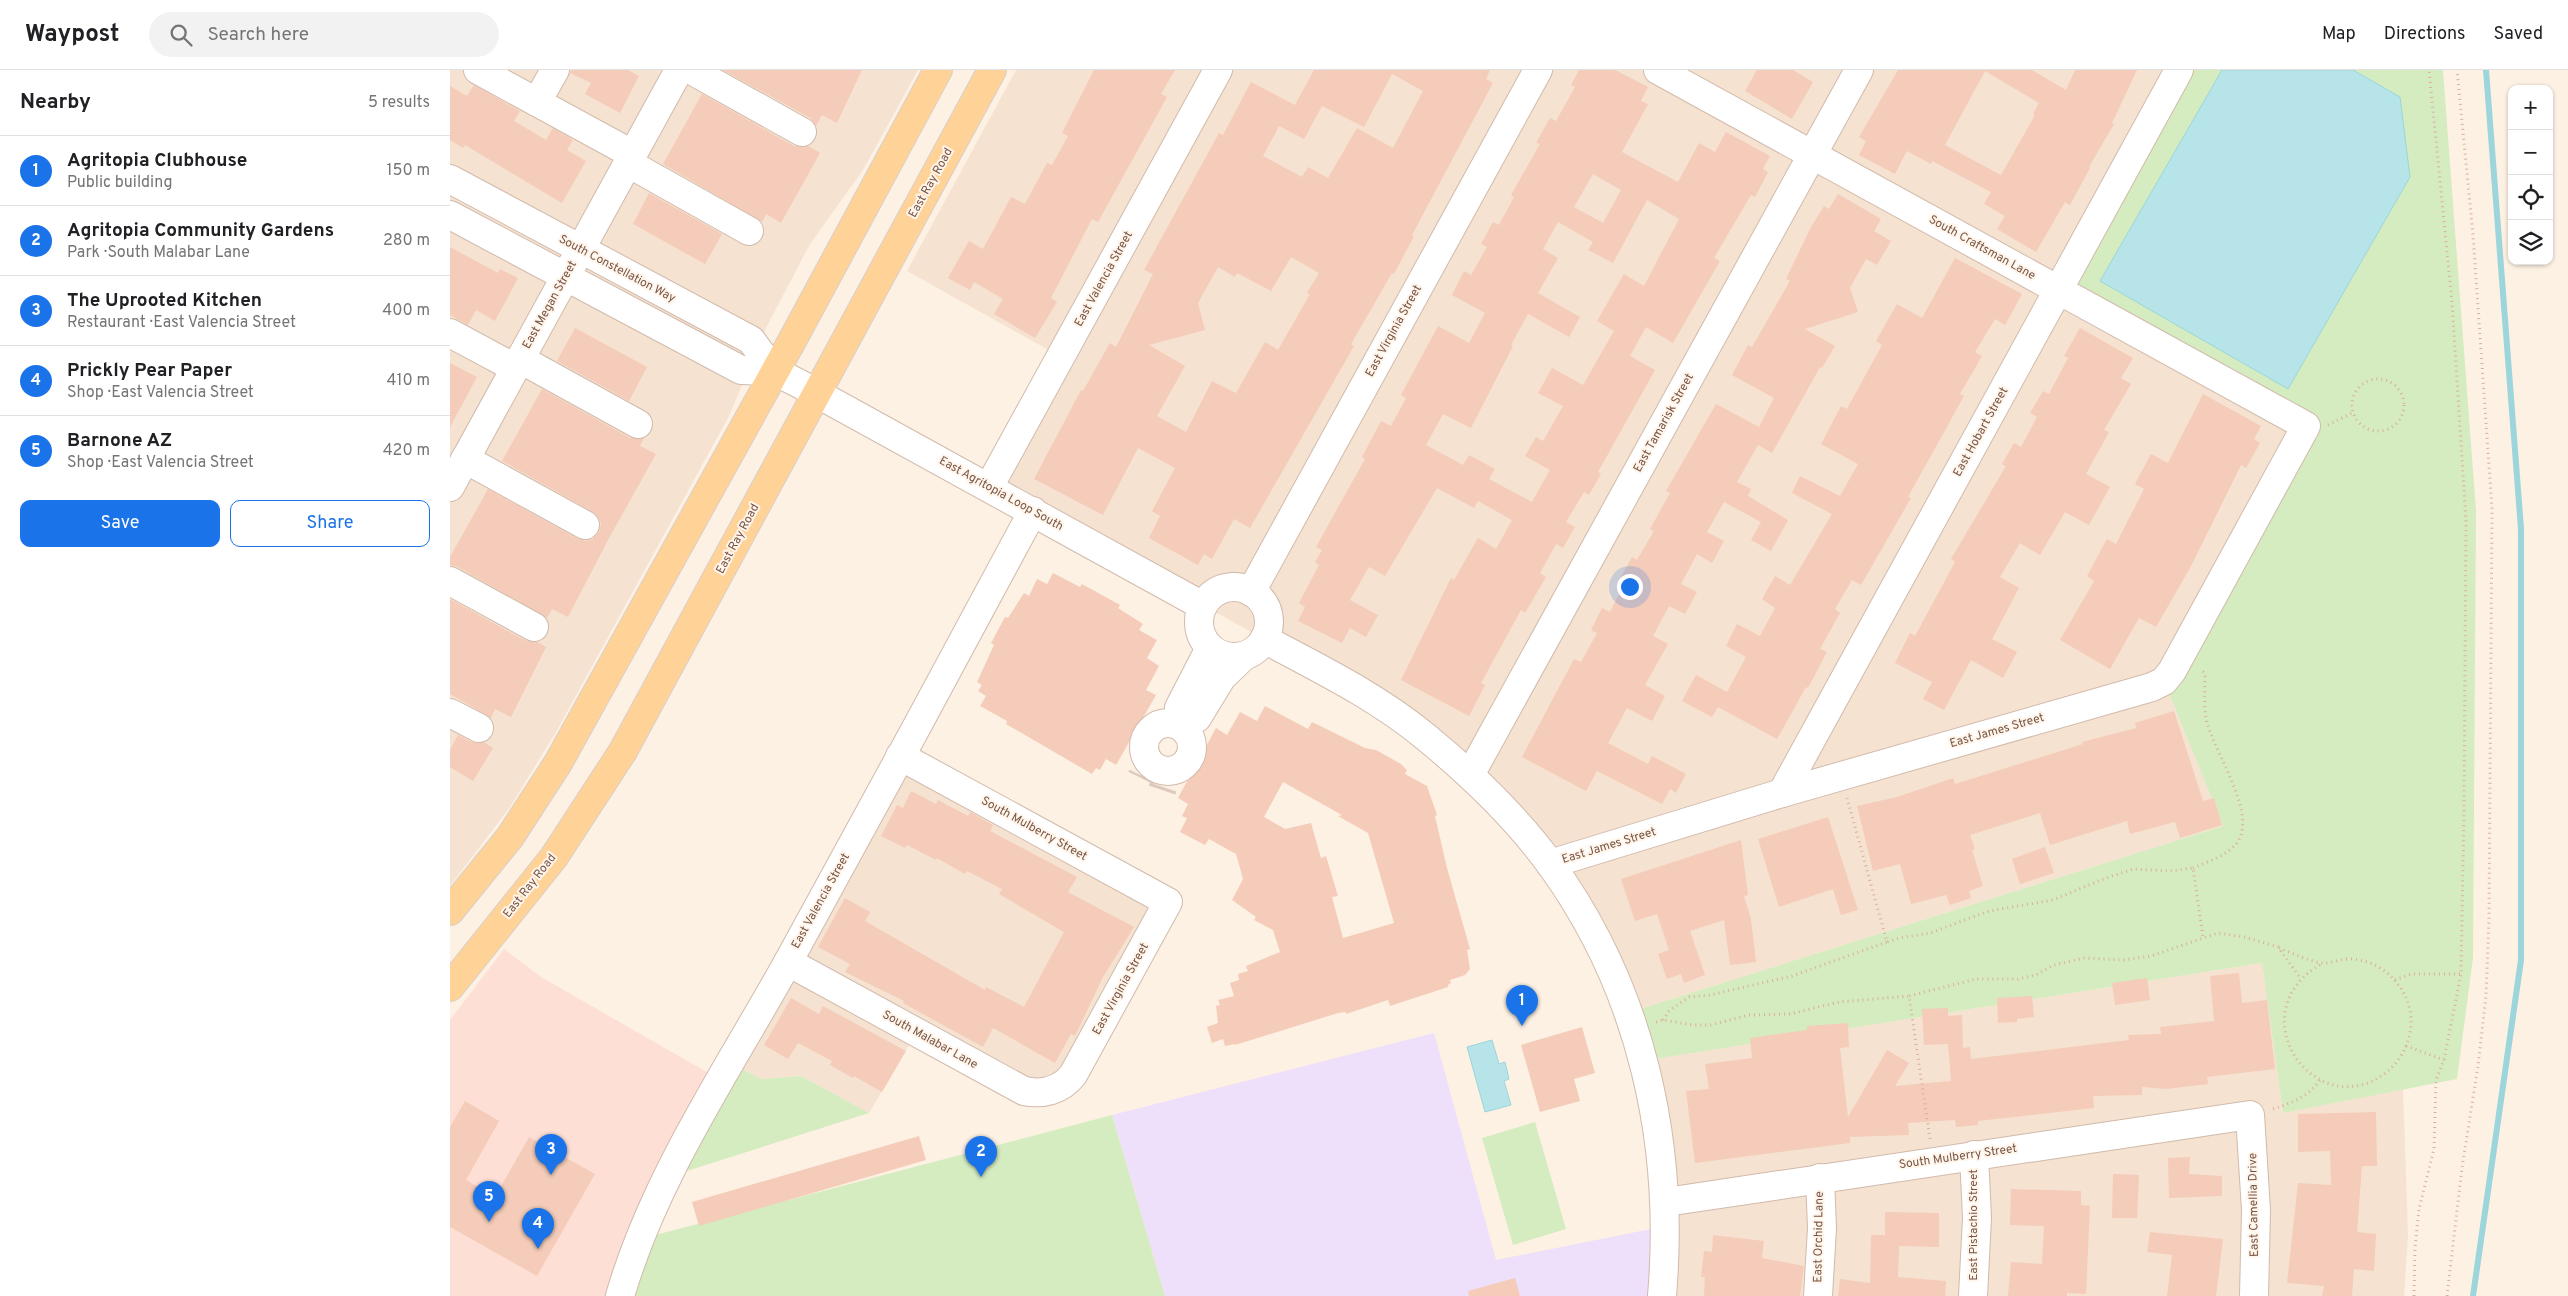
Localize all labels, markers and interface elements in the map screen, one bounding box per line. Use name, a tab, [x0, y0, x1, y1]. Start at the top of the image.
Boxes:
search box	[149, 12, 499, 57]
text: Waypost	[25, 20, 119, 50]
icon: search	[167, 21, 195, 49]
text: Search here	[207, 23, 309, 47]
text: Map	[2322, 23, 2356, 46]
text: Directions	[2384, 23, 2466, 46]
text: Saved	[2494, 23, 2543, 46]
map controls	[2508, 85, 2553, 265]
button: +	[2508, 85, 2553, 130]
text: Nearby	[20, 89, 91, 116]
text: 5 results	[368, 93, 430, 113]
button: −	[2508, 130, 2553, 175]
street label: East Ray Road	[905, 145, 957, 221]
text: Agritopia Clubhouse	[67, 149, 247, 173]
text: 1	[33, 161, 39, 181]
text: 150 m	[387, 161, 430, 181]
text: Public building	[67, 173, 172, 193]
button: locate	[2508, 175, 2553, 220]
street label: South Craftsman Lane	[1926, 212, 2038, 284]
text: Agritopia Community Gardens	[67, 219, 334, 243]
button: layers	[2508, 220, 2553, 265]
street label: East Valencia Street	[1071, 228, 1137, 330]
text: 2	[31, 231, 41, 251]
text: 280 m	[383, 231, 430, 251]
street label: South Constellation Way	[556, 231, 678, 307]
text: Park · South Malabar Lane	[67, 243, 250, 263]
street label: East Megan Street	[519, 258, 581, 352]
street label: East Virginia Street	[1362, 282, 1426, 380]
text: The Uprooted Kitchen	[67, 289, 262, 313]
text: 3	[31, 301, 41, 321]
text: 400 m	[382, 301, 430, 321]
text: Restaurant · East Valencia Street	[67, 313, 296, 333]
text: Prickly Pear Paper	[67, 359, 232, 383]
text: 4	[31, 371, 41, 391]
text: 410 m	[387, 371, 430, 391]
street label: East Tamarisk Street	[1630, 371, 1698, 475]
text: Shop · East Valencia Street	[67, 383, 254, 403]
street label: East Hobart Street	[1950, 384, 2012, 480]
text: Barnone AZ	[67, 429, 172, 453]
text: 5	[31, 441, 41, 461]
text: 420 m	[383, 441, 430, 461]
text: Shop · East Valencia Street	[67, 453, 254, 473]
street label: East Agritopia Loop South	[936, 453, 1066, 535]
button: Save	[20, 500, 220, 547]
button: Share	[230, 500, 430, 547]
street label: East Ray Road	[713, 501, 763, 577]
your location	[1617, 574, 1643, 600]
street label: East James Street	[1948, 710, 2046, 752]
street label: South Mulberry Street	[978, 793, 1090, 865]
street label: East James Street	[1560, 824, 1658, 868]
street label: East Valencia Street	[788, 850, 854, 952]
street label: East Ray Road	[500, 851, 560, 921]
street label: East Virginia Street	[1089, 940, 1153, 1038]
pin: 1	[1506, 985, 1538, 1026]
street label: South Malabar Lane	[879, 1007, 981, 1073]
pin: 3	[535, 1134, 567, 1175]
pin: 2	[965, 1136, 997, 1177]
street label: South Mulberry Street	[1898, 1141, 2018, 1173]
street label: East Camellia Drive	[2245, 1153, 2263, 1257]
street label: East Pistachio Street	[1966, 1169, 1982, 1281]
pin: 5	[473, 1181, 505, 1222]
street label: East Orchid Lane	[1810, 1191, 1828, 1283]
pin: 4	[522, 1208, 554, 1249]

